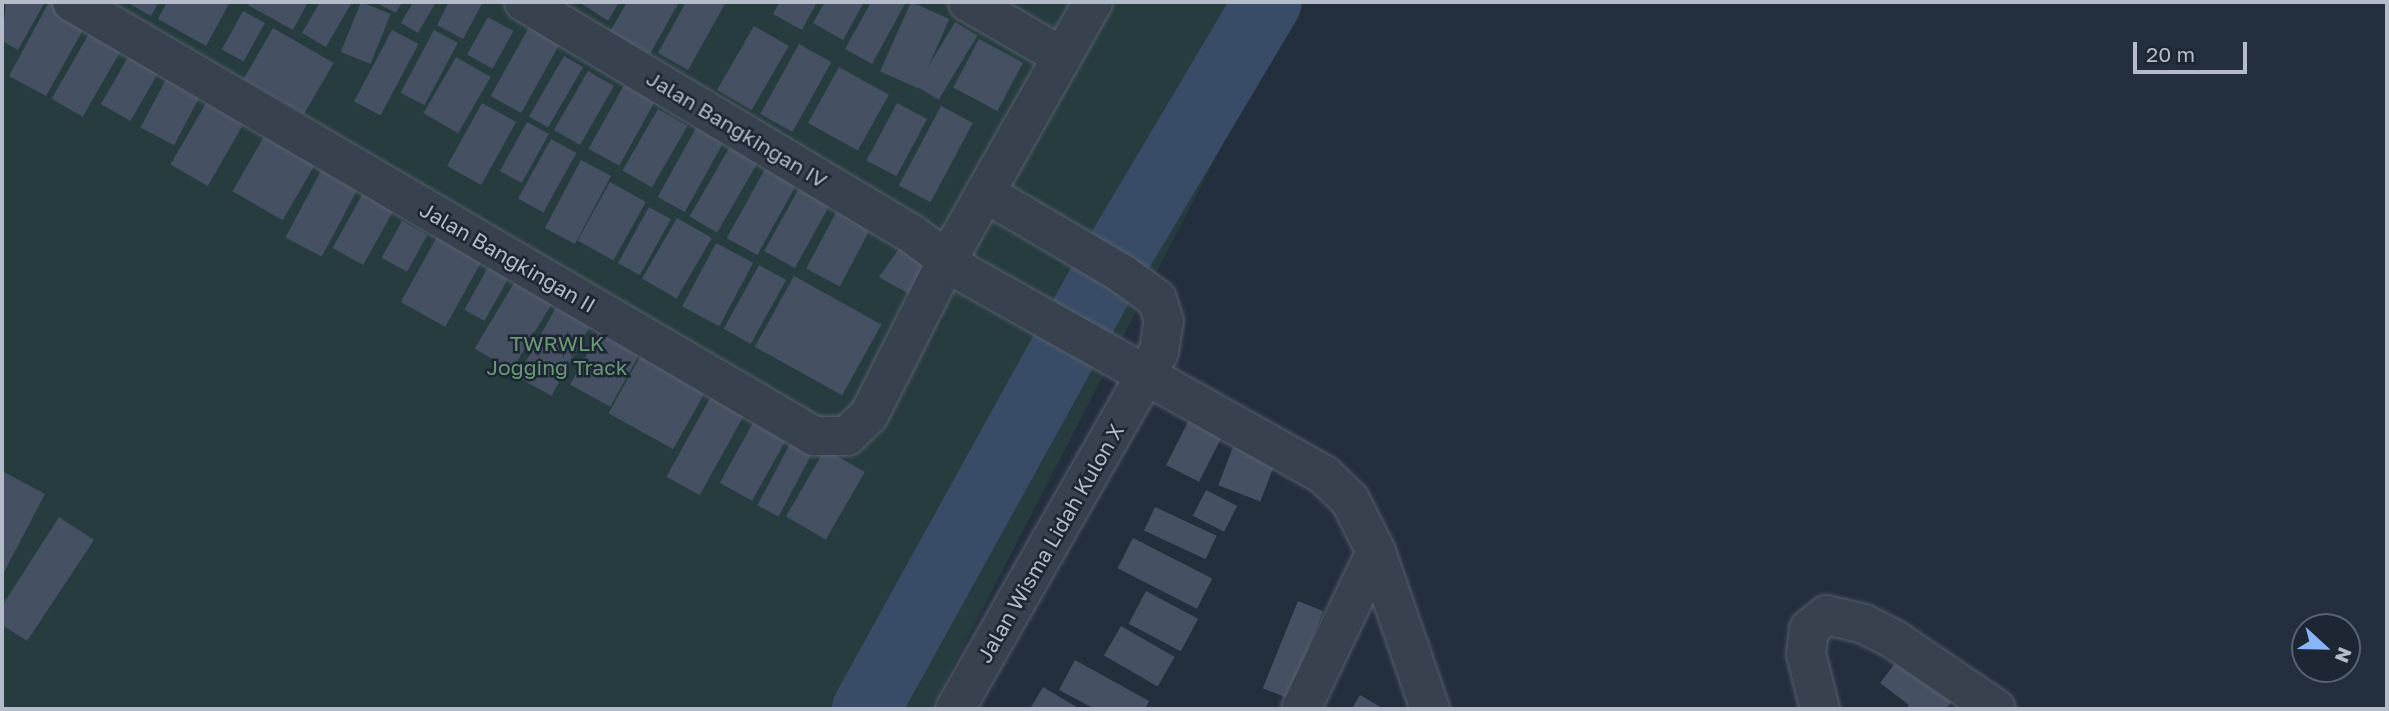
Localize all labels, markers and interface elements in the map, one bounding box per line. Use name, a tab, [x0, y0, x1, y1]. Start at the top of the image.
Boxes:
scale bar	[2137, 28, 2251, 72]
text: 20 m	[2146, 41, 2195, 67]
street label: Jalan Bangkingan IV	[642, 65, 832, 193]
street label: Jalan Bangkingan II	[416, 196, 600, 318]
park label: TWRWLK Jogging Track	[486, 330, 628, 380]
street label: Jalan Wisma Lidah Kulon X	[971, 419, 1129, 667]
north arrow	[2291, 613, 2361, 683]
text: N	[2331, 644, 2357, 666]

